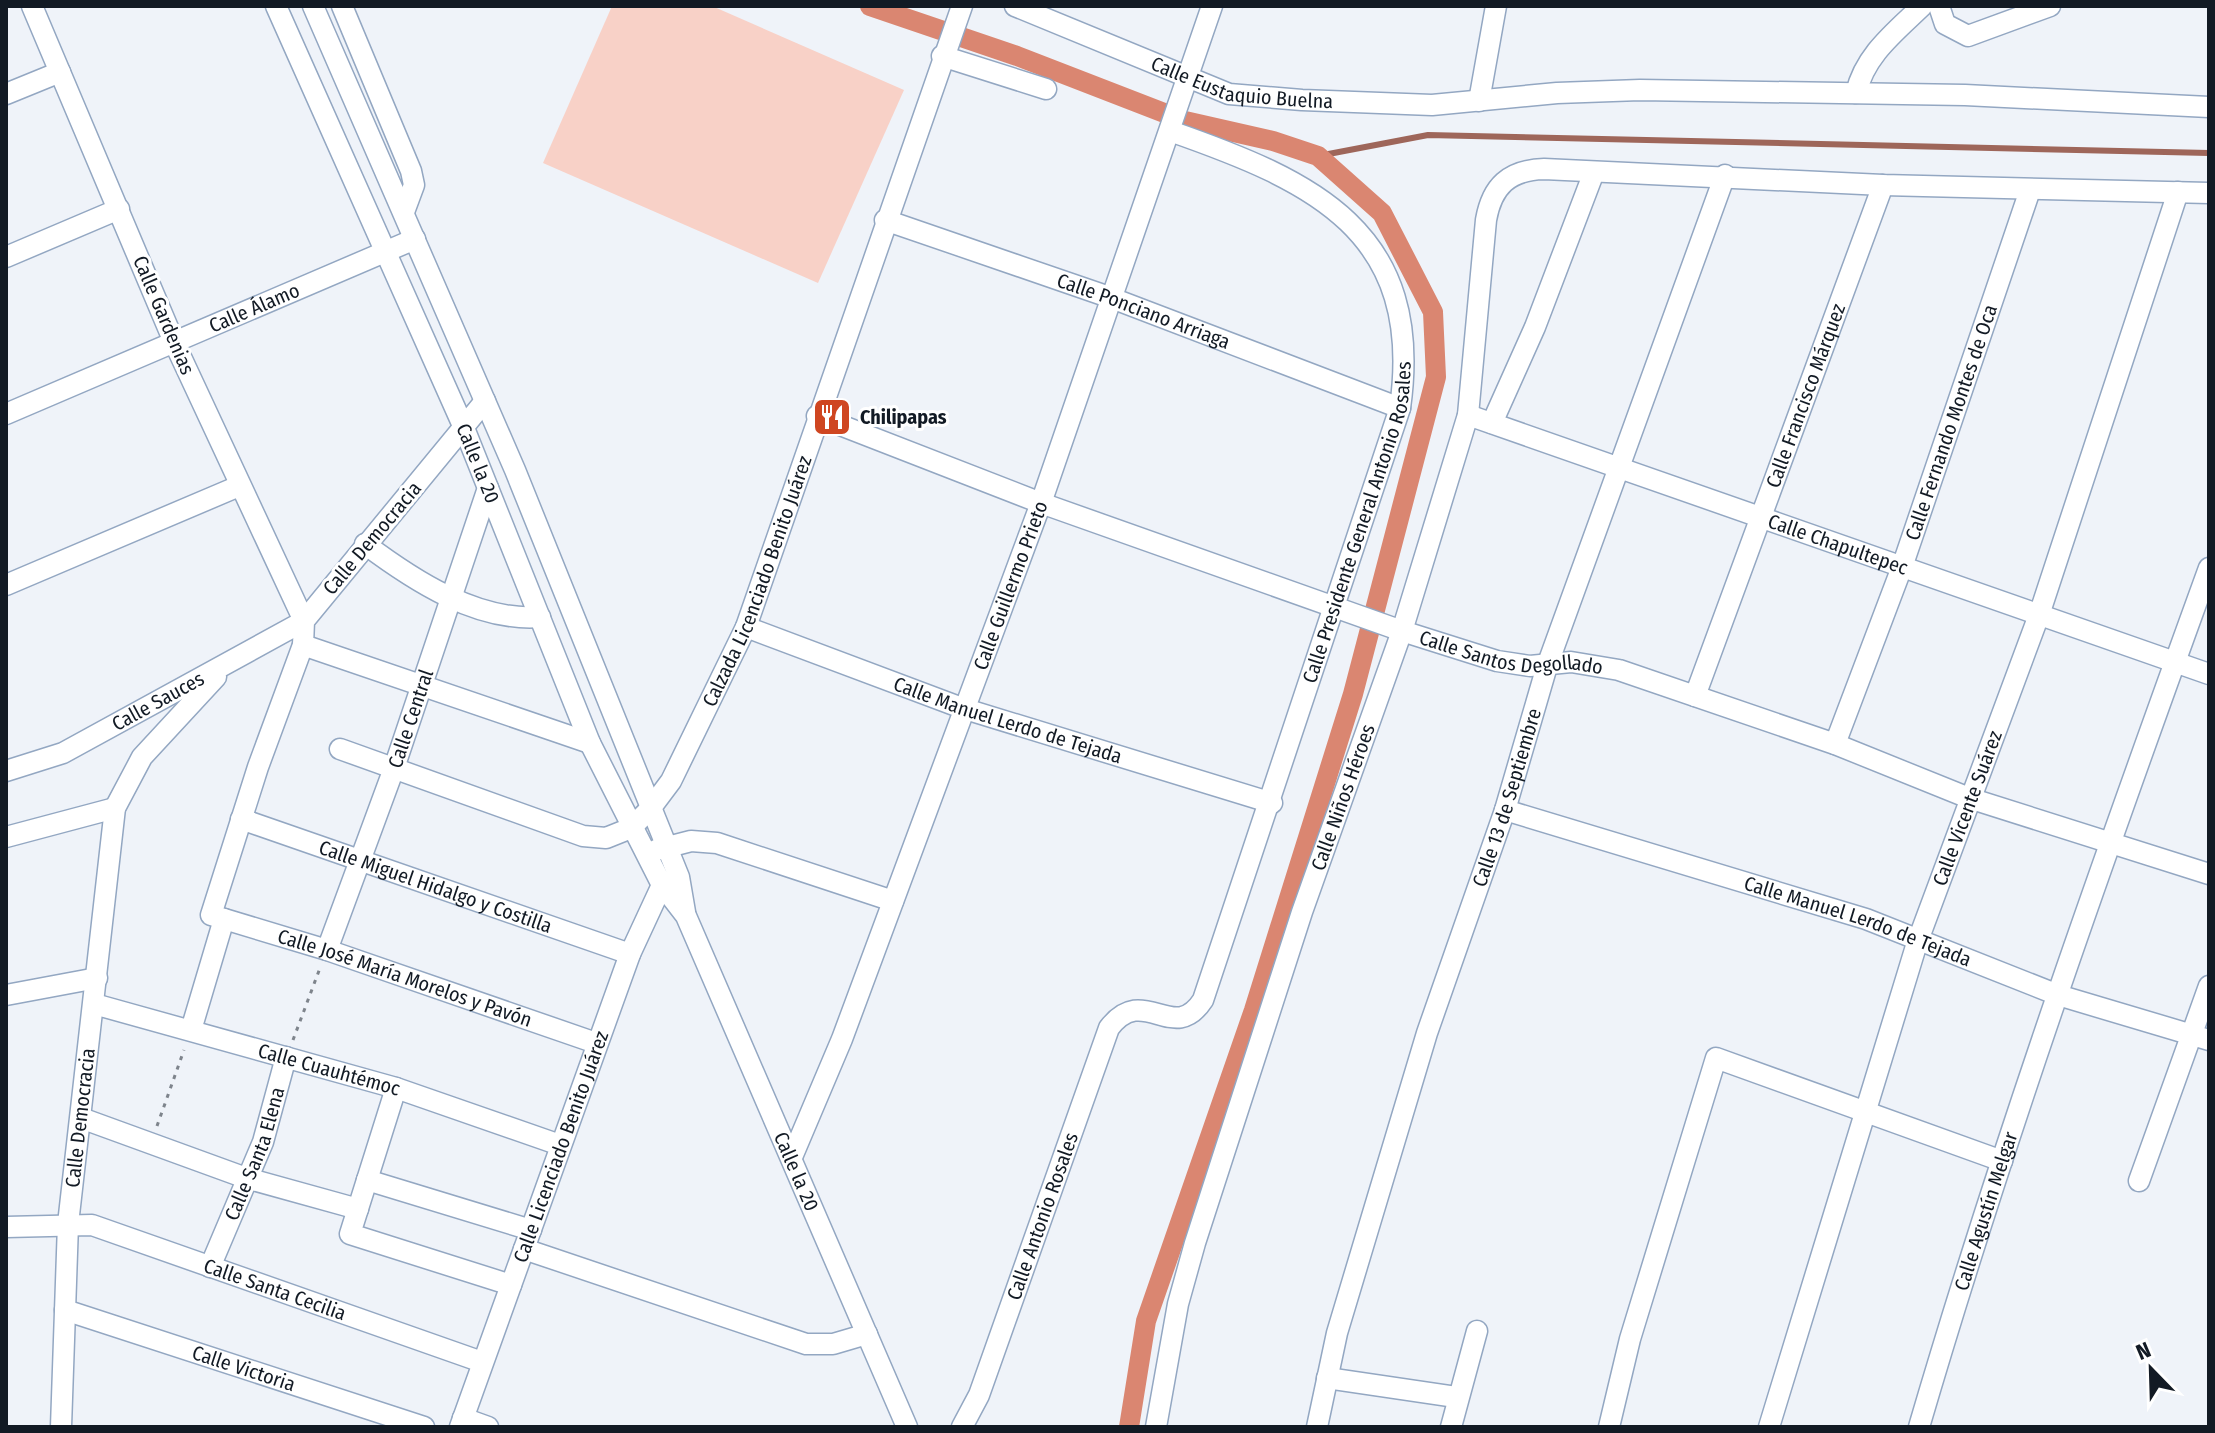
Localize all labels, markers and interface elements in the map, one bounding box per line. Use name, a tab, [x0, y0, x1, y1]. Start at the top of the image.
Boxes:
street label: Calle Eustaquio Buelna	[1148, 51, 1334, 113]
street label: Calle Gardenias	[128, 252, 200, 378]
street label: Calle Ponciano Arriaga	[1054, 268, 1233, 354]
street label: Calle Álamo	[205, 278, 303, 338]
street label: Calle Francisco Márquez	[1761, 300, 1850, 491]
street label: Calle Fernando Montes de Oca	[1900, 301, 2002, 543]
street label: Calle Presidente General Antonio Rosales	[1297, 361, 1416, 686]
restaurant icon: Chilipapas	[811, 396, 853, 438]
place label: Chilipapas	[860, 405, 947, 429]
street label: Calle la 20	[451, 420, 505, 507]
street label: Calzada Licenciado Benito Juárez	[697, 453, 817, 710]
street label: Calle Democracia	[318, 477, 426, 599]
street label: Calle Guillermo Prieto	[968, 498, 1053, 673]
street label: Calle Chapultepec	[1765, 509, 1912, 580]
street label: Calle Santos Degollado	[1416, 625, 1605, 679]
street label: Calle Sauces	[108, 666, 208, 736]
street label: Calle Central	[383, 666, 438, 771]
street label: Calle Manuel Lerdo de Tejada	[890, 671, 1125, 768]
street label: Calle 13 de Septiembre	[1467, 706, 1546, 890]
street label: Calle Niños Héroes	[1306, 721, 1380, 874]
street label: Calle Vicente Suárez	[1927, 727, 2007, 889]
street label: Calle Miguel Hidalgo y Costilla	[316, 835, 555, 938]
street label: Calle Manuel Lerdo de Tejada	[1741, 871, 1975, 972]
street label: Calle José María Morelos y Pavón	[275, 924, 535, 1032]
street label: Calle Licenciado Benito Juárez	[508, 1027, 613, 1266]
street label: Calle Cuauhtémoc	[255, 1038, 403, 1101]
street label: Calle Democracia	[60, 1047, 100, 1189]
street label: Calle Santa Elena	[219, 1084, 289, 1224]
street label: Calle la 20	[769, 1128, 824, 1215]
street label: Calle Antonio Rosales	[1002, 1129, 1083, 1303]
street label: Calle Agustín Melgar	[1949, 1129, 2023, 1293]
street label: Calle Santa Cecilia	[201, 1253, 349, 1325]
north arrow	[2111, 1329, 2191, 1409]
text: N	[2132, 1336, 2155, 1366]
street label: Calle Victoria	[189, 1340, 298, 1396]

